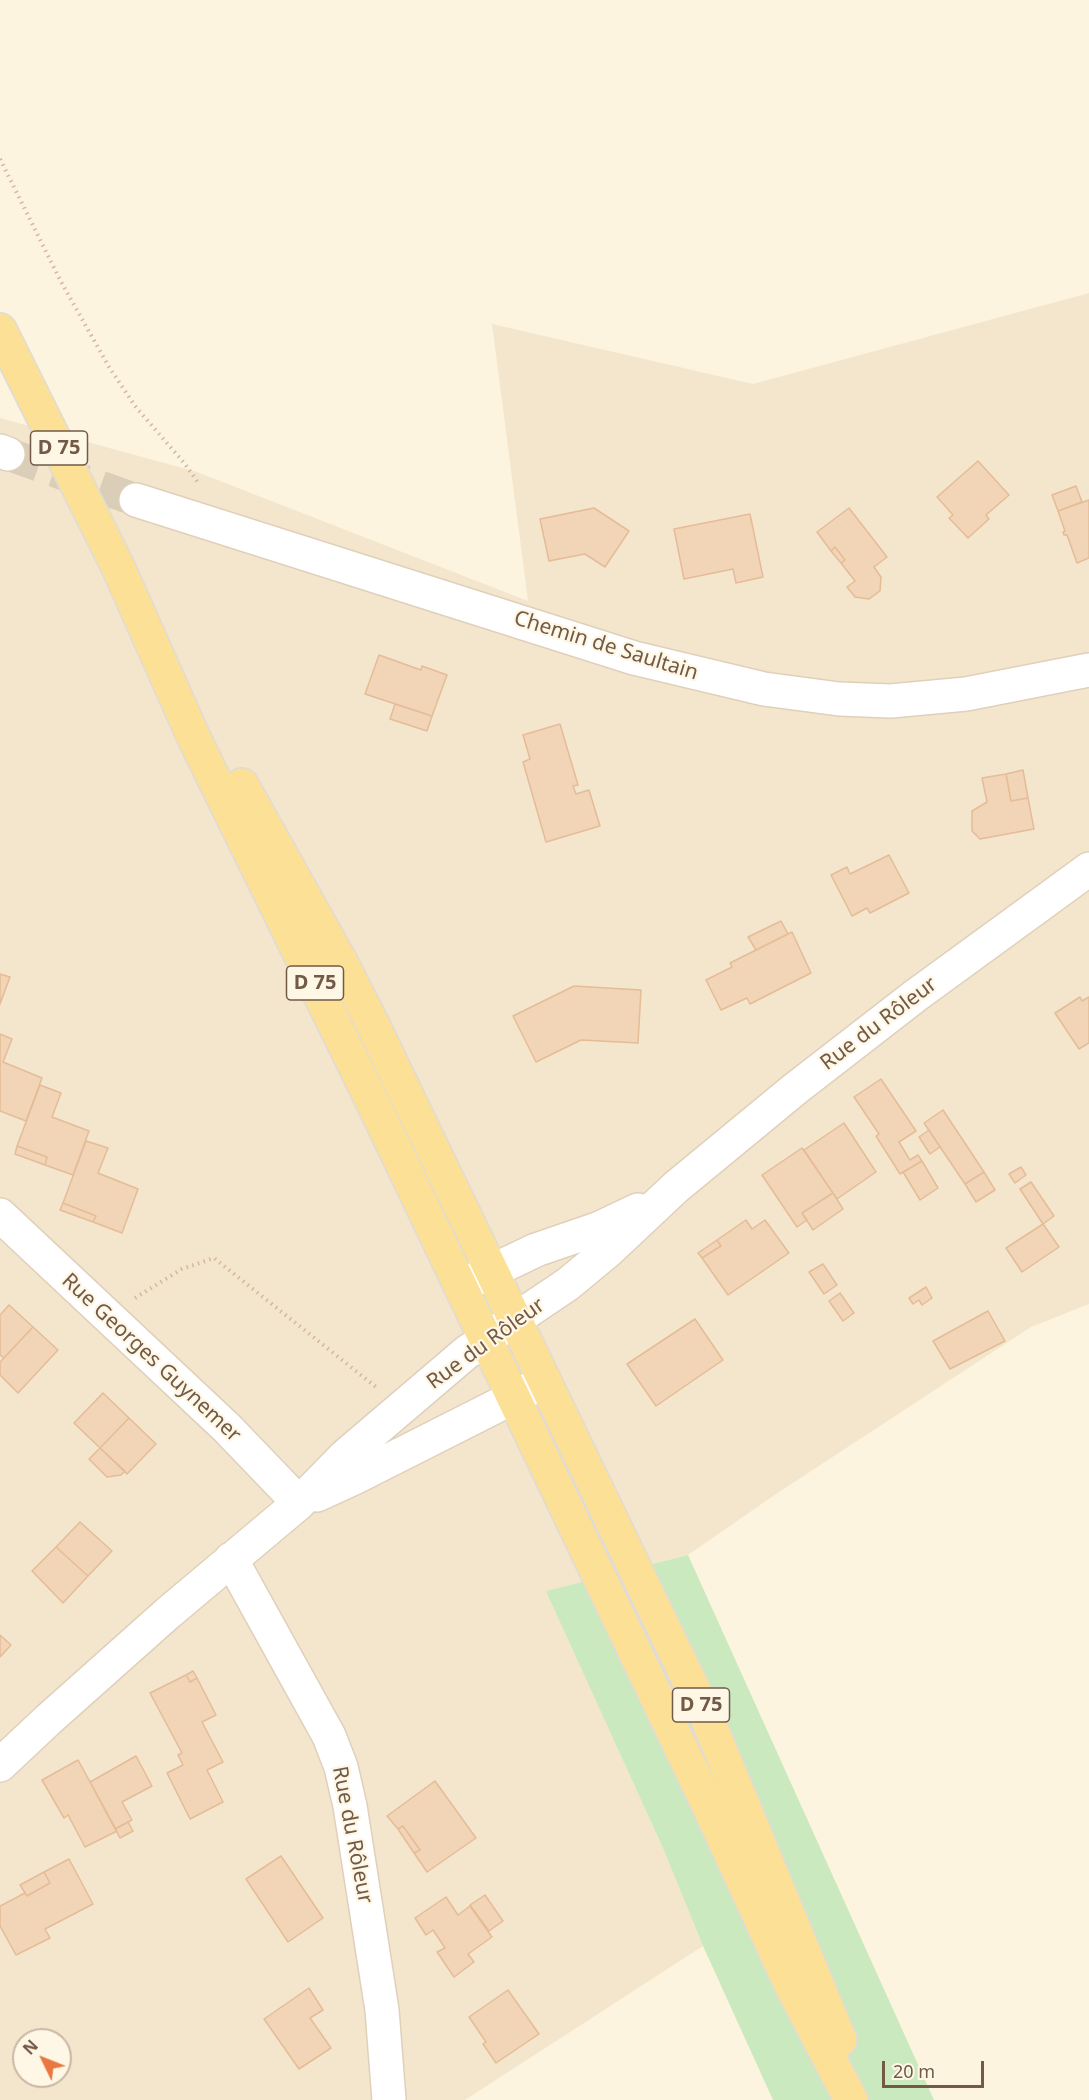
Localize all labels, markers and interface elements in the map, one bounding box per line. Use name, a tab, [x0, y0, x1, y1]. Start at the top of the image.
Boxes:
road number: D 75	[31, 431, 88, 465]
street label: Chemin de Saultain	[511, 606, 701, 686]
road number: D 75	[286, 966, 344, 1000]
street label: Rue du Rôleur	[816, 972, 942, 1076]
street label: Rue Georges Guynemer	[56, 1268, 246, 1448]
street label: Rue du Rôleur	[422, 1293, 550, 1395]
road number: D 75	[672, 1688, 730, 1722]
street label: Rue du Rôleur	[326, 1764, 378, 1906]
north arrow	[12, 2028, 72, 2088]
text: N	[18, 2035, 43, 2059]
scale bar	[885, 2049, 987, 2087]
text: 20 m	[893, 2059, 935, 2083]

